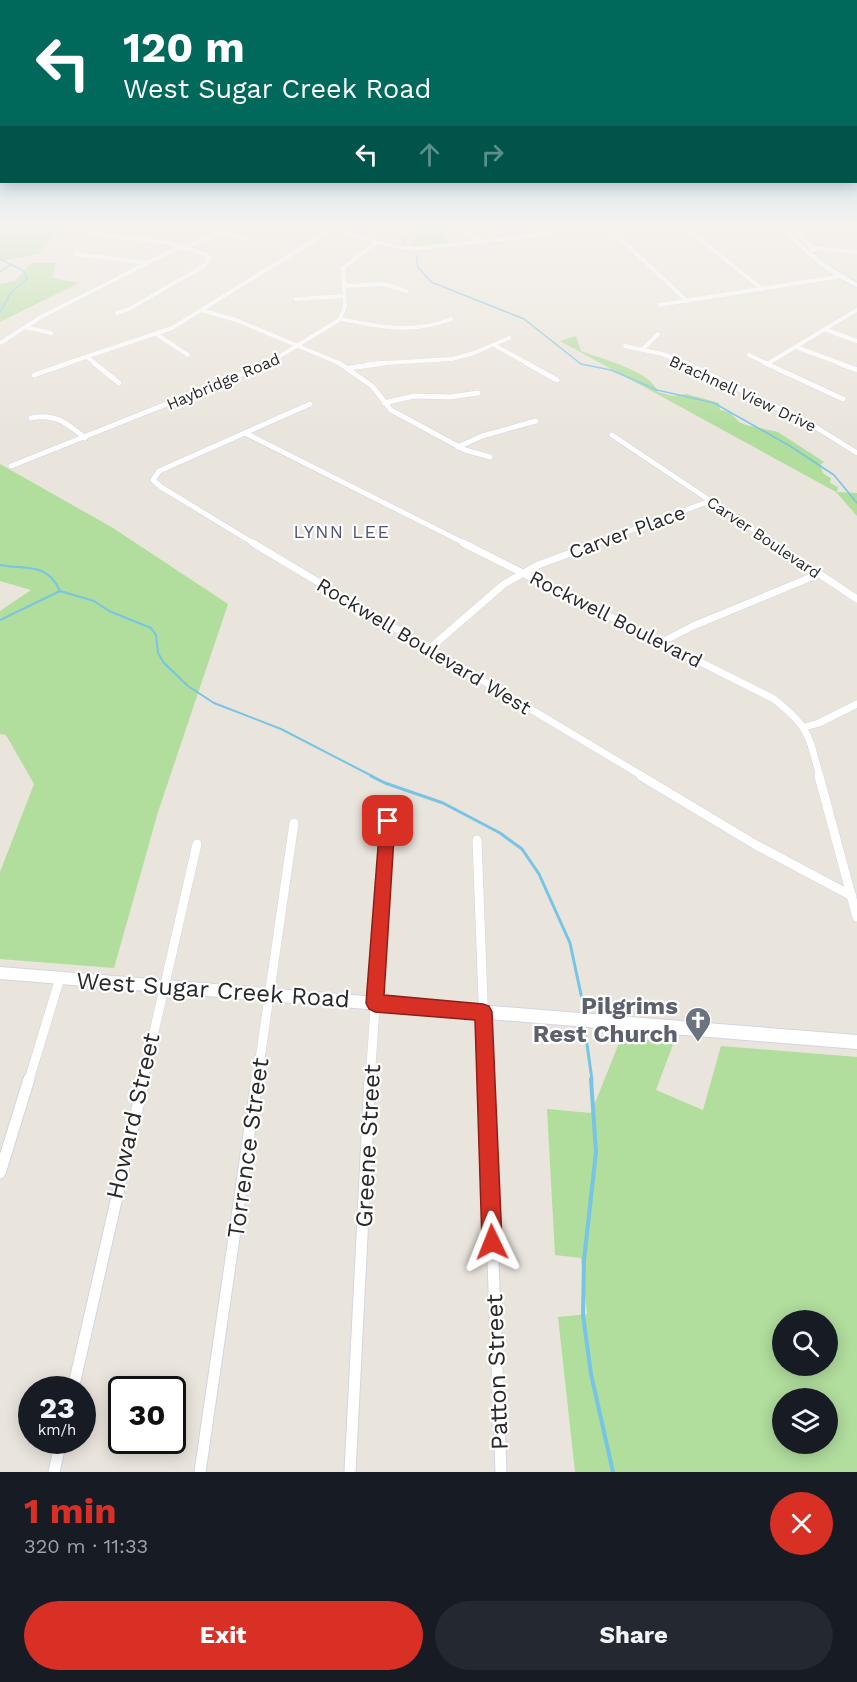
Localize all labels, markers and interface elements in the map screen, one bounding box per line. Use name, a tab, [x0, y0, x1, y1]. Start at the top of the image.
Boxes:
text: 120 m	[123, 23, 245, 72]
icon: left	[24, 24, 102, 102]
text: West Sugar Creek Road	[123, 73, 432, 105]
icon: left	[350, 138, 383, 171]
icon: ahead	[413, 138, 446, 171]
icon: right	[476, 138, 509, 171]
street label: Haybridge Road	[164, 349, 283, 414]
street label: Brachnell View Drive	[666, 351, 819, 436]
street label: Carver Boulevard	[703, 492, 824, 582]
street label: Carver Place	[566, 500, 688, 564]
district label: LYNN LEE	[294, 521, 390, 542]
street label: Rockwell Boulevard	[526, 565, 706, 673]
street label: Rockwell Boulevard West	[312, 572, 536, 720]
pin	[362, 795, 413, 846]
icon: arrive	[371, 804, 404, 837]
street label: West Sugar Creek Road	[75, 966, 351, 1014]
place label: Pilgrims Rest Church	[533, 992, 678, 1048]
church icon: Pilgrims Rest Church	[683, 1005, 713, 1043]
street label: Howard Street	[100, 1030, 166, 1202]
street label: Torrence Street	[221, 1056, 275, 1240]
street label: Greene Street	[350, 1064, 386, 1228]
position arrow	[460, 1210, 524, 1274]
street label: Patton Street	[480, 1294, 514, 1450]
map controls	[772, 1310, 838, 1454]
button: search	[772, 1310, 838, 1376]
speed limit sign: 30	[108, 1376, 186, 1454]
button: layers	[772, 1388, 838, 1454]
text: 23	[39, 1390, 75, 1425]
text: km/h	[38, 1421, 76, 1439]
text: 1 min	[24, 1490, 116, 1532]
button: close	[770, 1492, 833, 1555]
text: 320 m · 11:33	[24, 1534, 148, 1558]
button: Exit	[24, 1601, 423, 1670]
button: Share	[435, 1601, 833, 1670]

